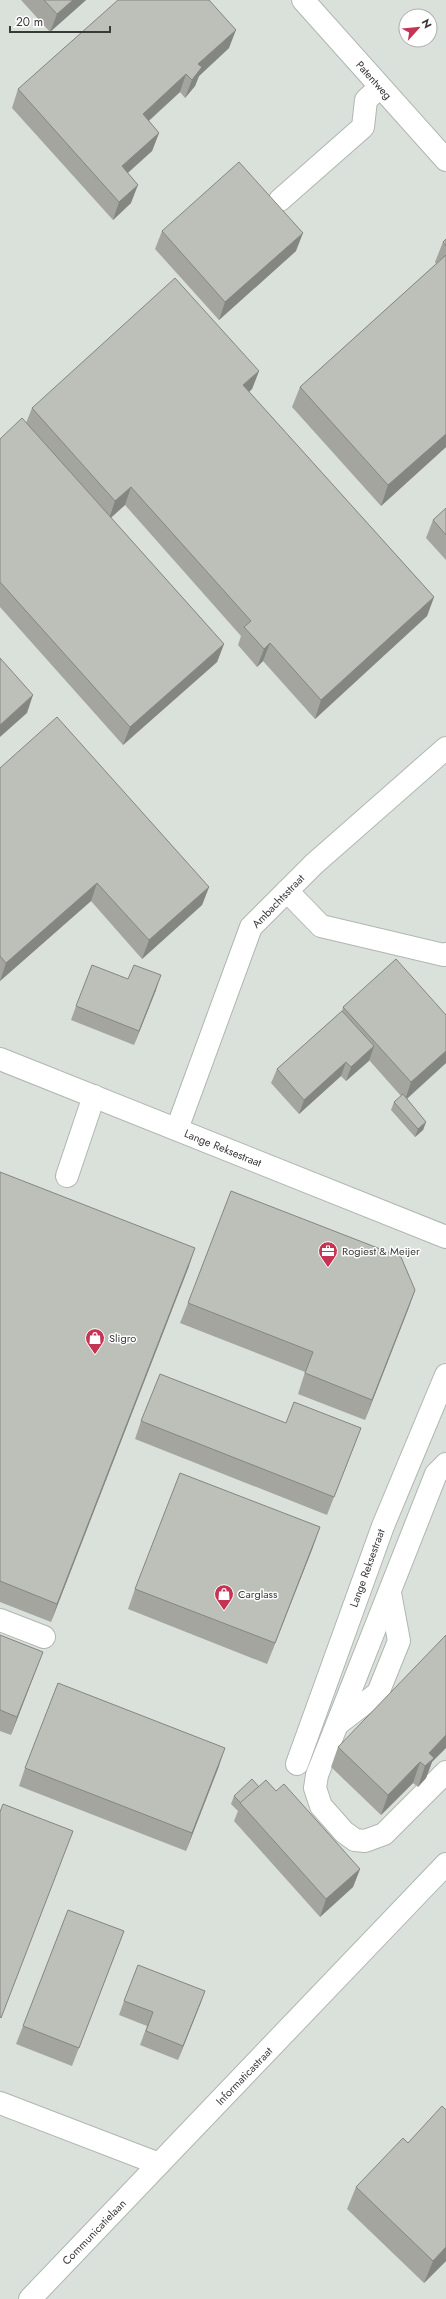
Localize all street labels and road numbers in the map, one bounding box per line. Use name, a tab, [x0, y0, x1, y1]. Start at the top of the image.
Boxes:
street label: Patentweg	[352, 57, 396, 103]
street label: Ambachtsstraat	[248, 870, 308, 932]
street label: Lange Reksestraat	[182, 1125, 264, 1171]
street label: Lange Reksestraat	[345, 1526, 389, 1609]
street label: Informaticastraat	[212, 2043, 276, 2109]
street label: Communicatielaan	[58, 2196, 130, 2268]

